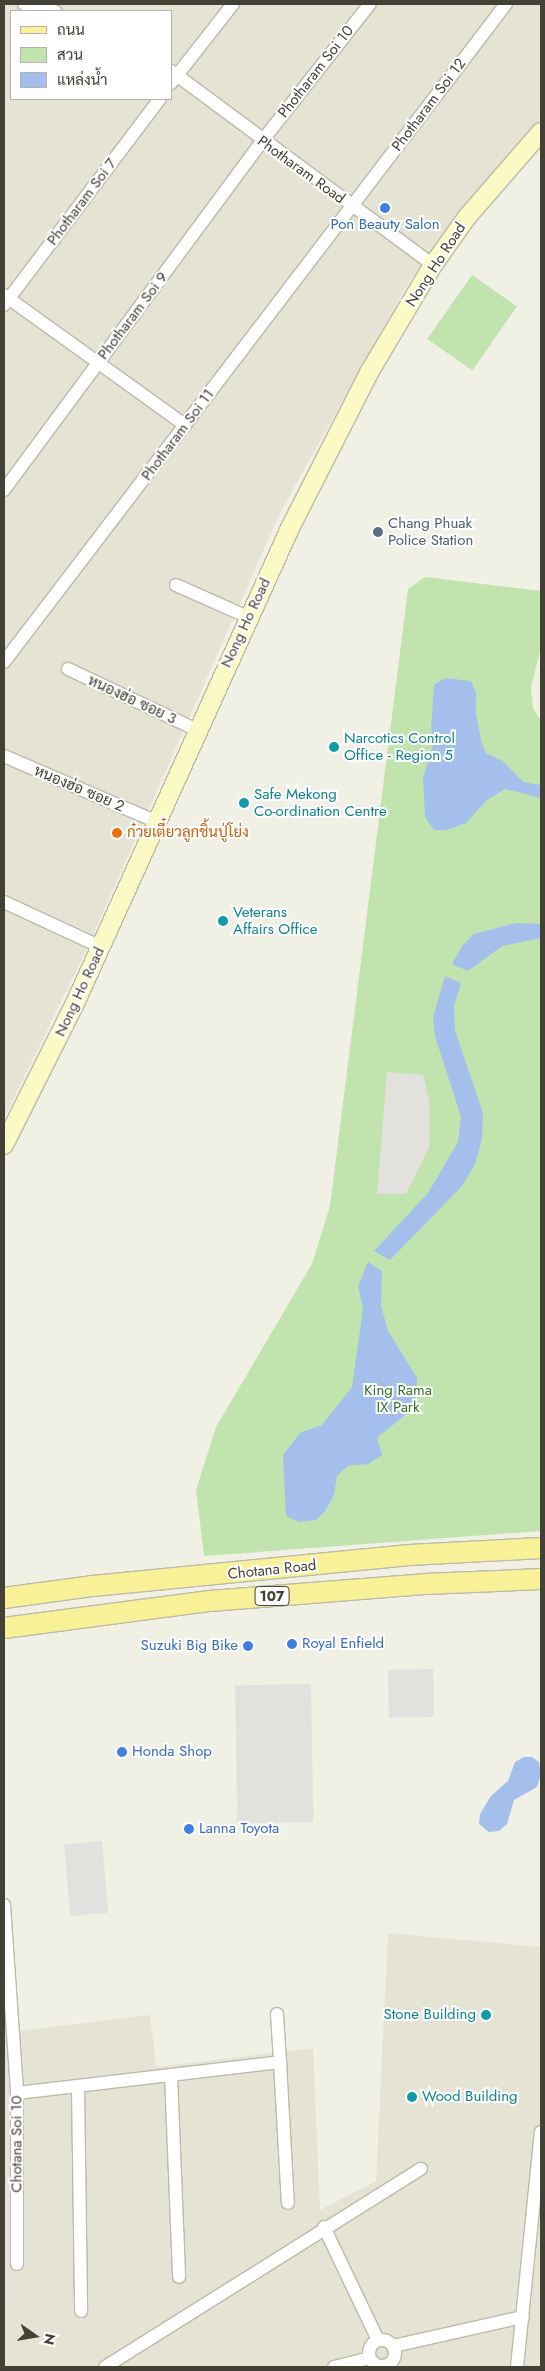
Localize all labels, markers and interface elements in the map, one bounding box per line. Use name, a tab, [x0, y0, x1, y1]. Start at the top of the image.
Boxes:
legend	[10, 10, 172, 100]
text: ถนน	[57, 19, 85, 41]
street label: Photharam Soi 10	[274, 22, 358, 122]
text: สวน	[57, 44, 83, 66]
street label: Photharam Soi 12	[388, 55, 470, 155]
text: แหล่งน้ำ	[57, 69, 108, 91]
street label: Photharam Road	[254, 132, 348, 208]
street label: Photharam Soi 7	[43, 155, 121, 249]
marker: Pon Beauty Salon	[379, 202, 391, 214]
place label: Pon Beauty Salon	[330, 216, 440, 234]
street label: Nong Ho Road	[402, 220, 470, 310]
street label: Photharam Soi 9	[94, 269, 172, 363]
street label: Photharam Soi 11	[138, 386, 218, 484]
place label: Chang Phuak Police Station	[388, 514, 473, 549]
marker: Chang Phuak Police Station	[372, 526, 384, 538]
street label: Nong Ho Road	[217, 575, 275, 671]
street label: หนองฮ่อ ซอย 3	[85, 672, 179, 728]
place label: Narcotics Control Office - Region 5	[344, 729, 455, 764]
marker: Narcotics Control Office - Region 5	[328, 741, 340, 753]
street label: หนองฮ่อ ซอย 2	[31, 762, 127, 816]
place label: Safe Mekong Co-ordination Centre	[254, 785, 387, 820]
marker: Safe Mekong Co-ordination Centre	[238, 797, 250, 809]
place label: ก๋วยเตี๋ยวลูกชิ้นปู่โย่ง	[127, 824, 249, 842]
marker: ก๋วยเตี๋ยวลูกชิ้นปู่โย่ง	[111, 827, 123, 839]
place label: Veterans Affairs Office	[233, 903, 318, 938]
marker: Veterans Affairs Office	[217, 915, 229, 927]
street label: Nong Ho Road	[51, 944, 109, 1040]
park label: King Rama IX Park	[364, 1381, 432, 1416]
street label: Chotana Road	[227, 1556, 317, 1584]
road number: 107	[254, 1584, 290, 1608]
place label: Royal Enfield	[302, 1635, 384, 1653]
place label: Suzuki Big Bike	[141, 1637, 238, 1655]
marker: Royal Enfield	[286, 1638, 298, 1650]
marker: Suzuki Big Bike	[242, 1640, 254, 1652]
place label: Honda Shop	[132, 1743, 212, 1761]
marker: Honda Shop	[116, 1746, 128, 1758]
place label: Lanna Toyota	[199, 1820, 279, 1838]
marker: Lanna Toyota	[183, 1823, 195, 1835]
place label: Stone Building	[383, 2006, 476, 2024]
marker: Stone Building	[480, 2009, 492, 2021]
place label: Wood Building	[422, 2088, 518, 2106]
marker: Wood Building	[406, 2091, 418, 2103]
street label: Chotana Soi 10	[8, 2095, 26, 2193]
north arrow	[10, 2311, 60, 2361]
text: N	[39, 2332, 61, 2347]

